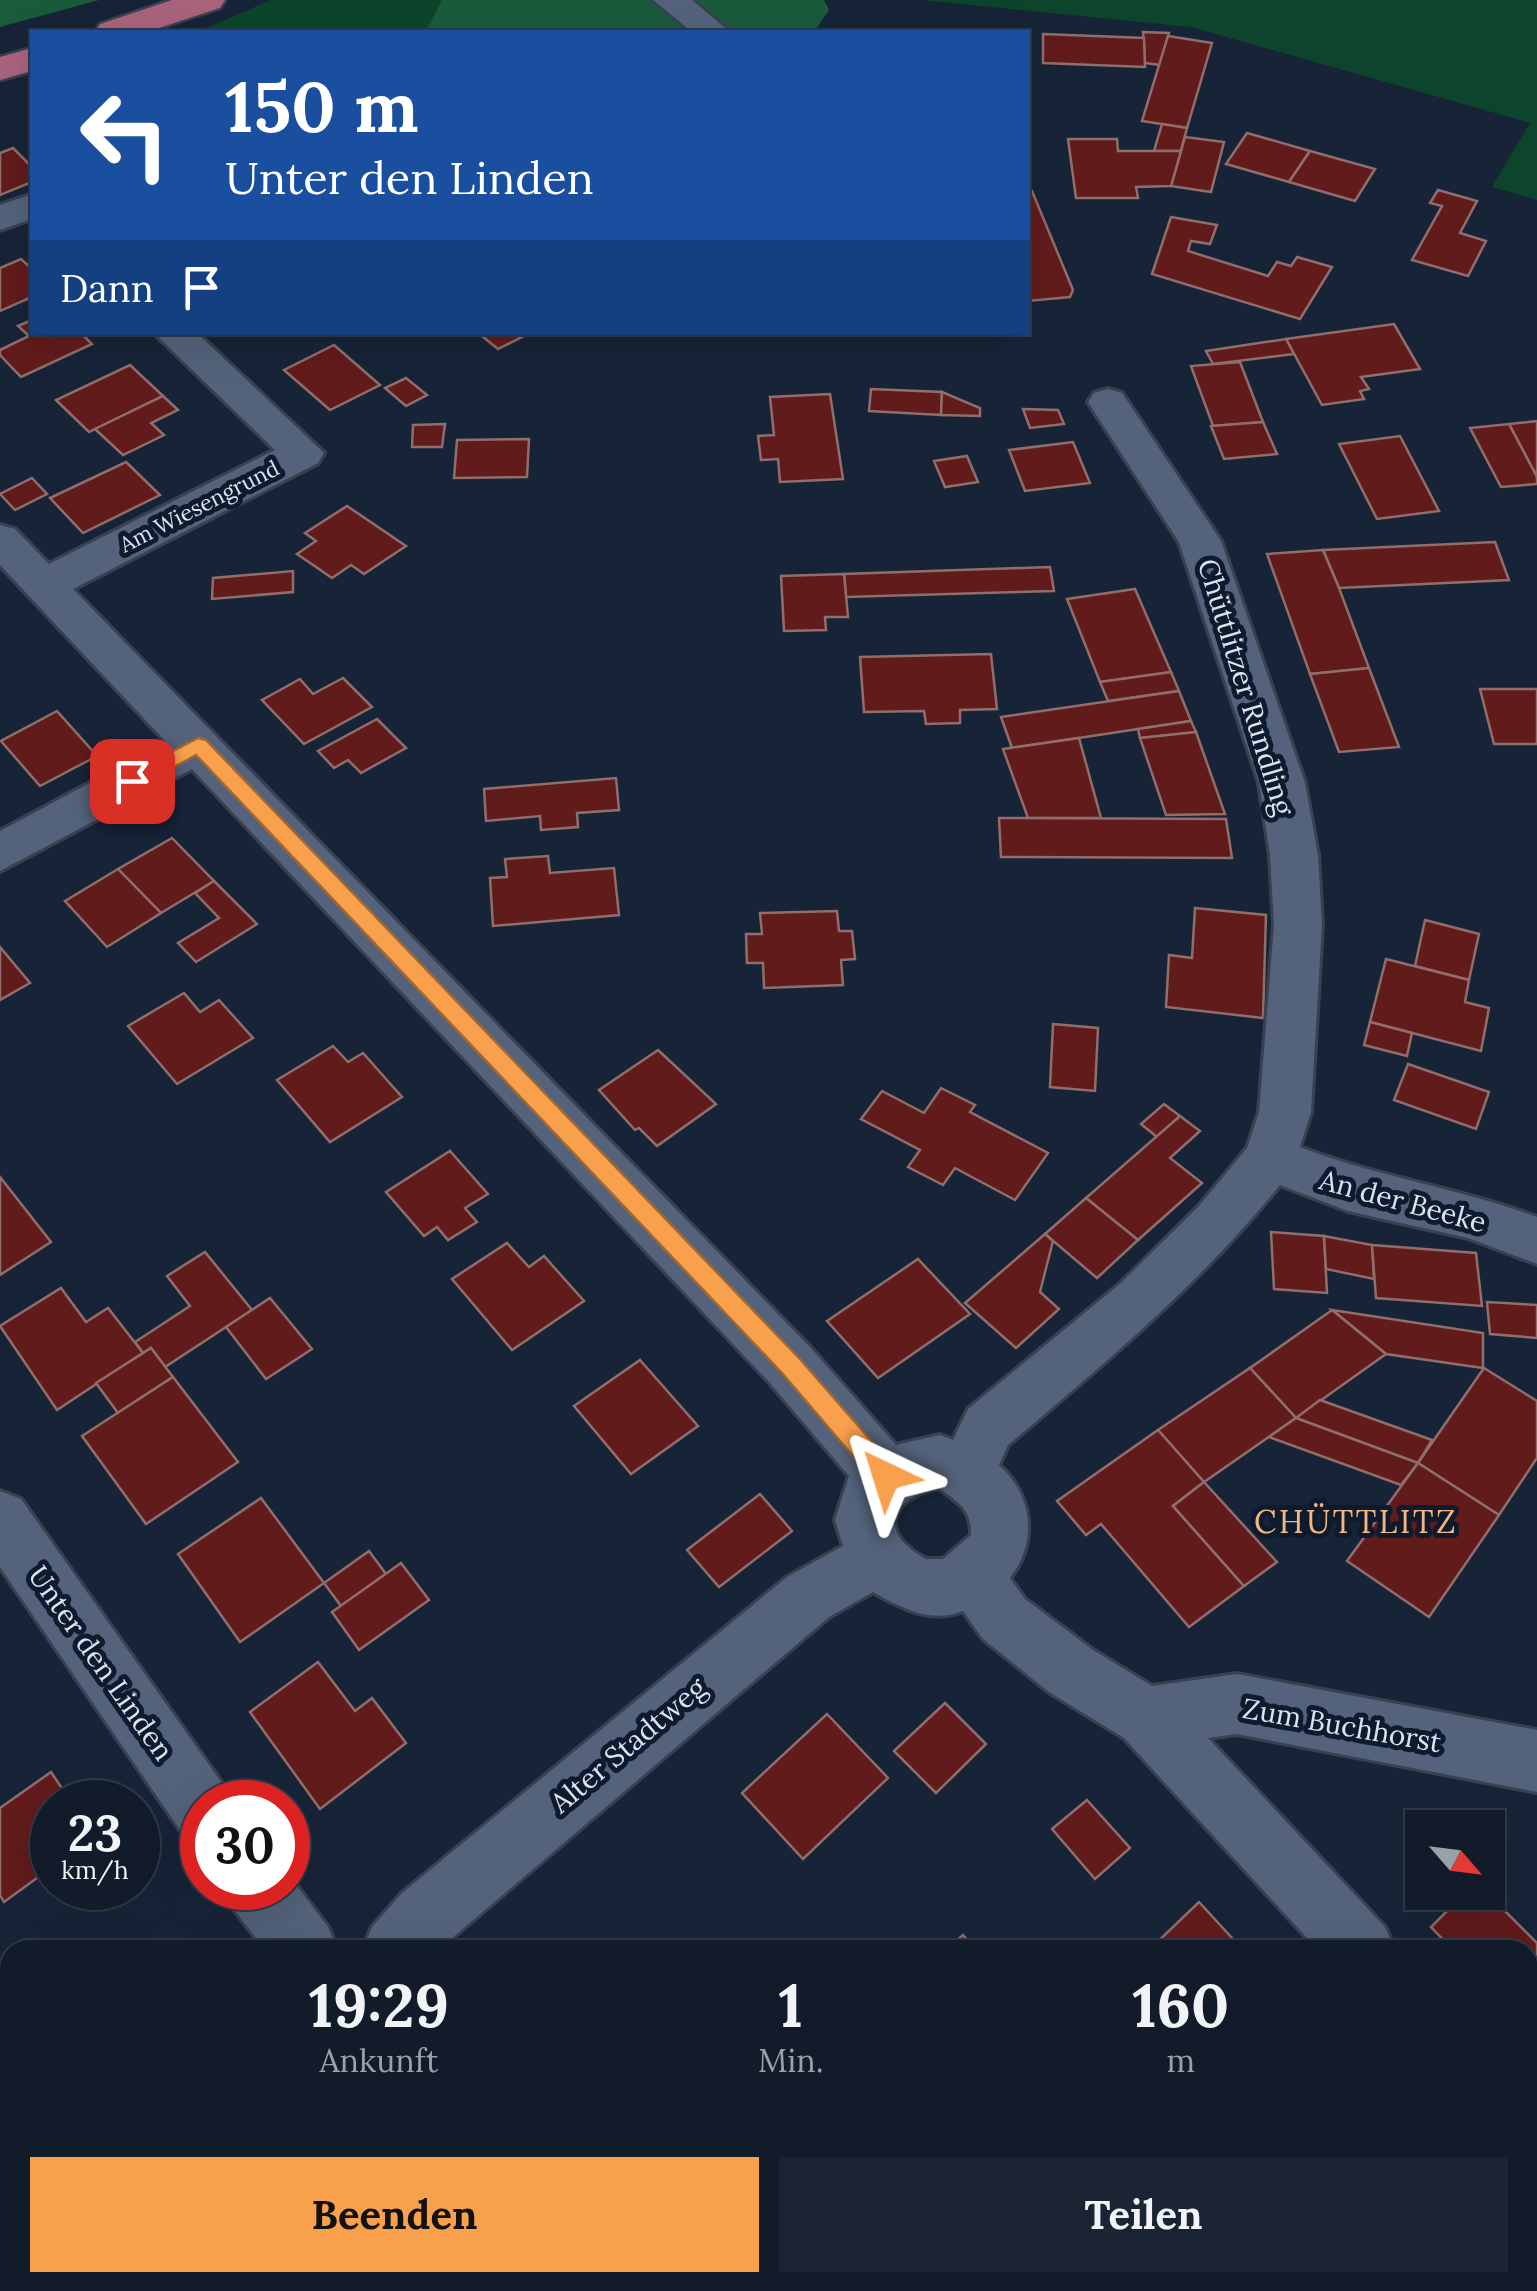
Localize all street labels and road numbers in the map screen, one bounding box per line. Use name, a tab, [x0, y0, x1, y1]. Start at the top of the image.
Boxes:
street label: Am Wiesengrund	[113, 454, 284, 559]
street label: Chüttlitzer Rundling	[1190, 554, 1302, 820]
street label: An der Beeke	[1315, 1161, 1490, 1241]
street label: Unter den Linden	[20, 1559, 182, 1767]
street label: Alter Stadtweg	[542, 1669, 714, 1821]
street label: Zum Buchhorst	[1240, 1690, 1444, 1760]

